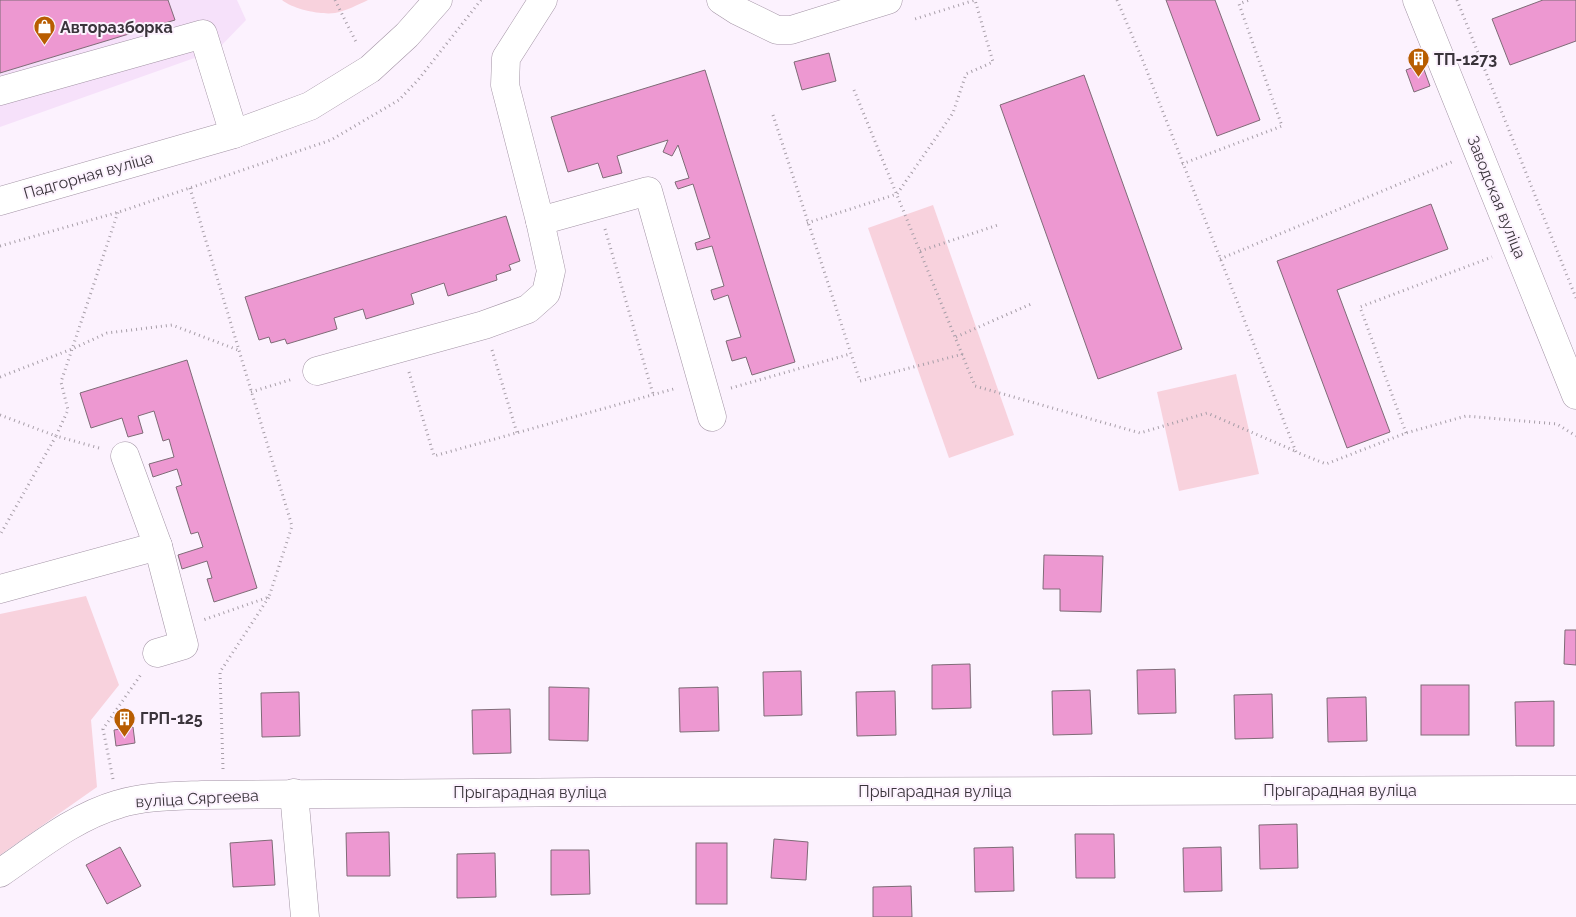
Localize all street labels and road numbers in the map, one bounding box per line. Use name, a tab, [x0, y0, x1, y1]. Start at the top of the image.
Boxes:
street label: Заводская вуліца	[1463, 133, 1530, 261]
street label: Падгорная вуліца	[21, 148, 155, 203]
street label: Прыгарадная вуліца	[1263, 781, 1417, 800]
street label: Прыгарадная вуліца	[858, 782, 1012, 801]
street label: Прыгарадная вуліца	[453, 783, 607, 802]
street label: вуліца Сяргеева	[135, 786, 259, 811]

